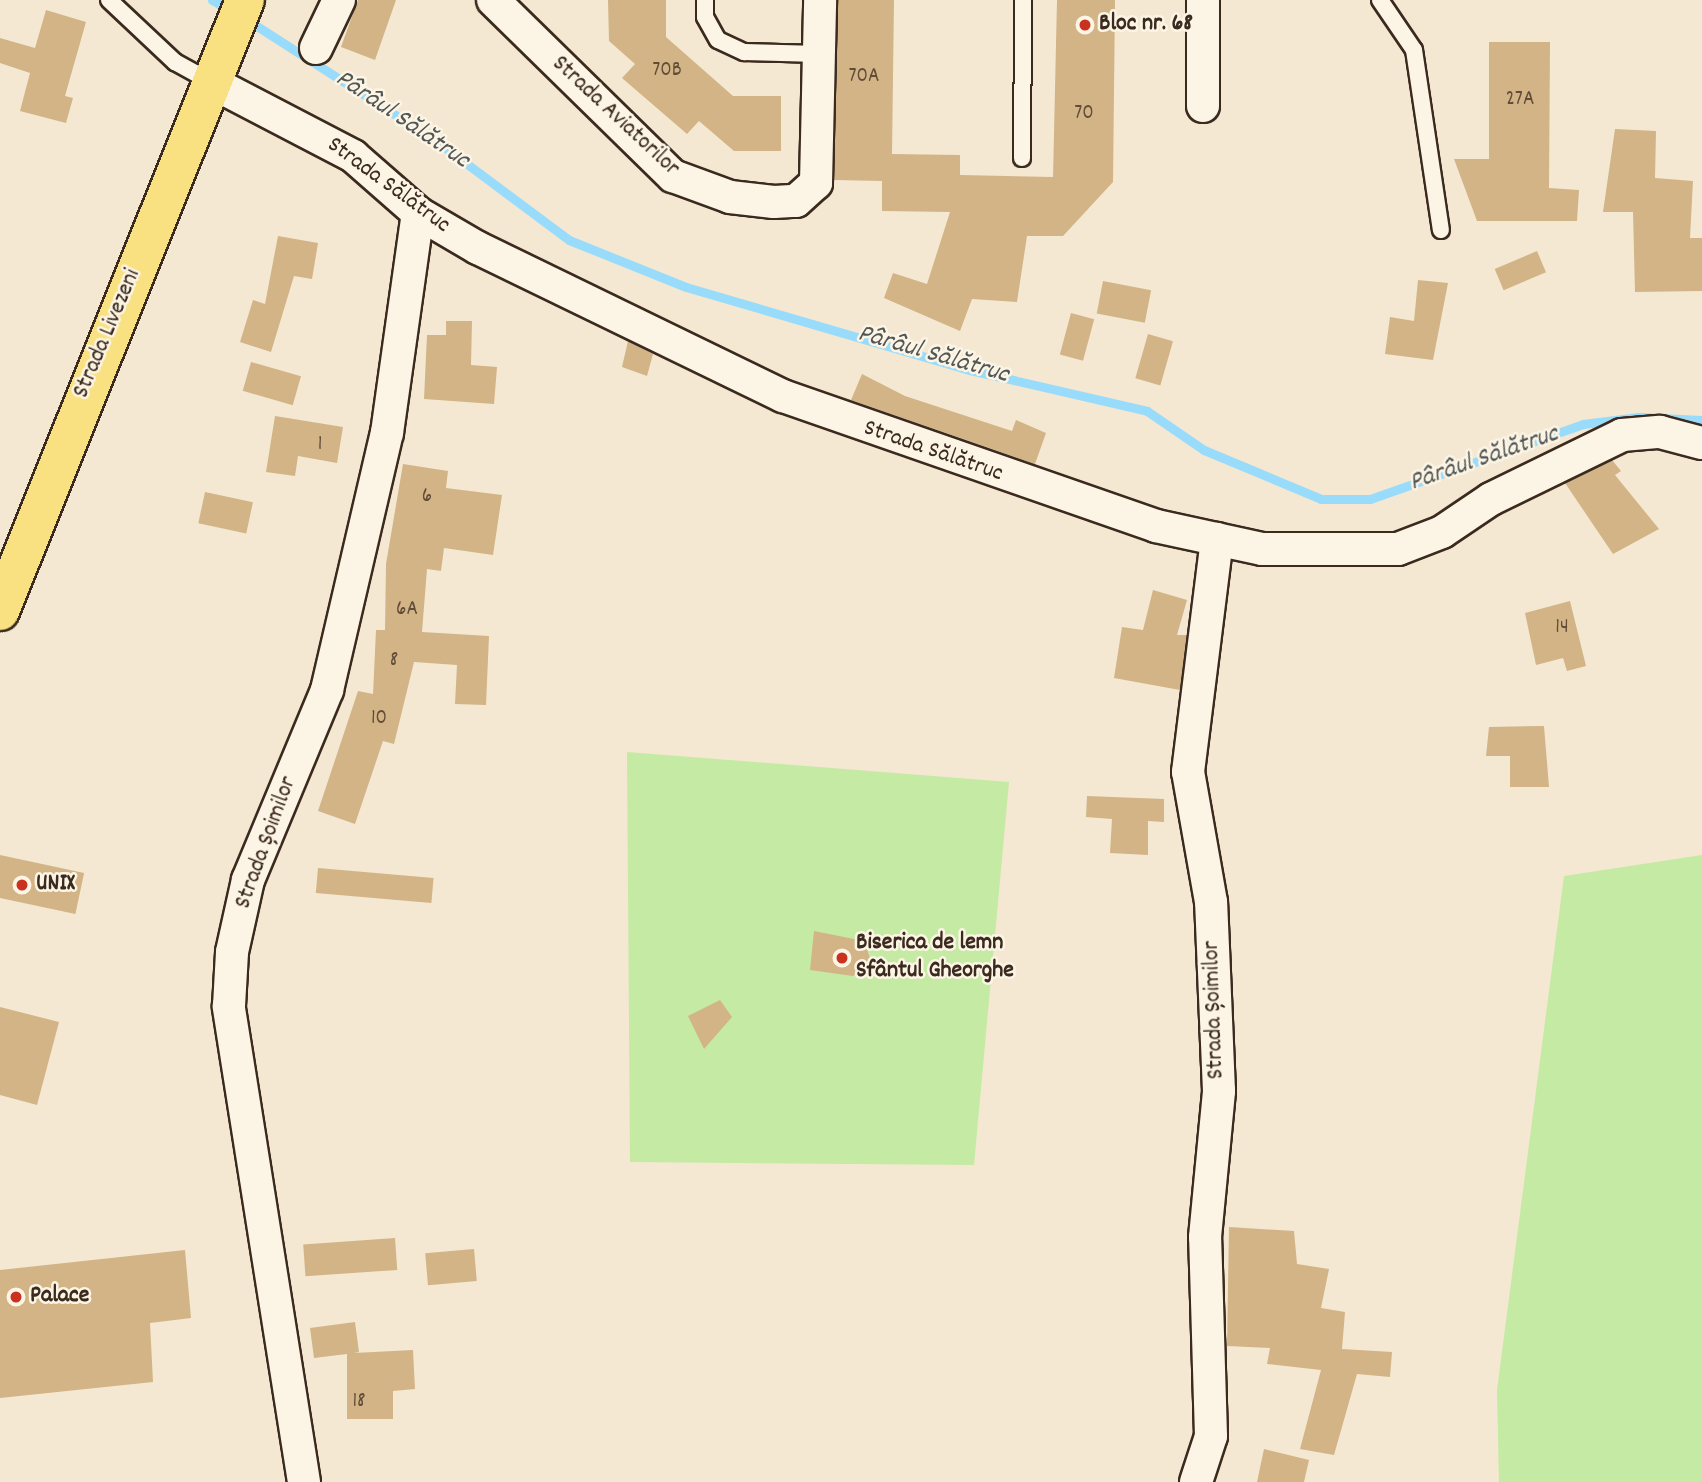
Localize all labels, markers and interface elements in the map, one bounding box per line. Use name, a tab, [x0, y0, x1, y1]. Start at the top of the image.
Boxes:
place label: Bloc nr. 68	[1099, 11, 1193, 39]
marker: Bloc nr. 68	[1077, 17, 1093, 33]
street label: Strada Aviatorilor	[545, 50, 685, 184]
house number: 70B	[652, 58, 682, 84]
water label: Pârâul Sălătruc	[329, 64, 475, 176]
house number: 70A	[849, 64, 879, 90]
house number: 27A	[1506, 87, 1534, 113]
house number: 70	[1074, 101, 1094, 127]
street label: Strada Sălătruc	[321, 132, 455, 240]
street label: Strada Livezeni	[68, 265, 148, 403]
water label: Pârâul Sălătruc	[854, 319, 1012, 391]
street label: Strada Sălătruc	[859, 415, 1007, 489]
water label: Pârâul Sălătruc	[1406, 419, 1562, 499]
house number: 1	[318, 432, 322, 458]
house number: 6	[422, 484, 432, 510]
house number: 6A	[396, 597, 418, 623]
house number: 14	[1555, 615, 1569, 641]
house number: 8	[390, 648, 398, 674]
house number: 10	[371, 706, 387, 732]
street label: Strada Șoimilor	[230, 773, 304, 913]
place label: UNIX	[36, 871, 75, 899]
marker: UNIX	[14, 877, 30, 893]
place label: Biserica de lemn Sfântul Gheorghe	[856, 930, 1014, 986]
street label: Strada Șoimilor	[1198, 940, 1232, 1080]
marker: Biserica de lemn Sfântul Gheorghe	[834, 950, 850, 966]
place label: Palace	[30, 1283, 89, 1311]
marker: Palace	[8, 1289, 24, 1305]
house number: 18	[352, 1389, 366, 1415]

